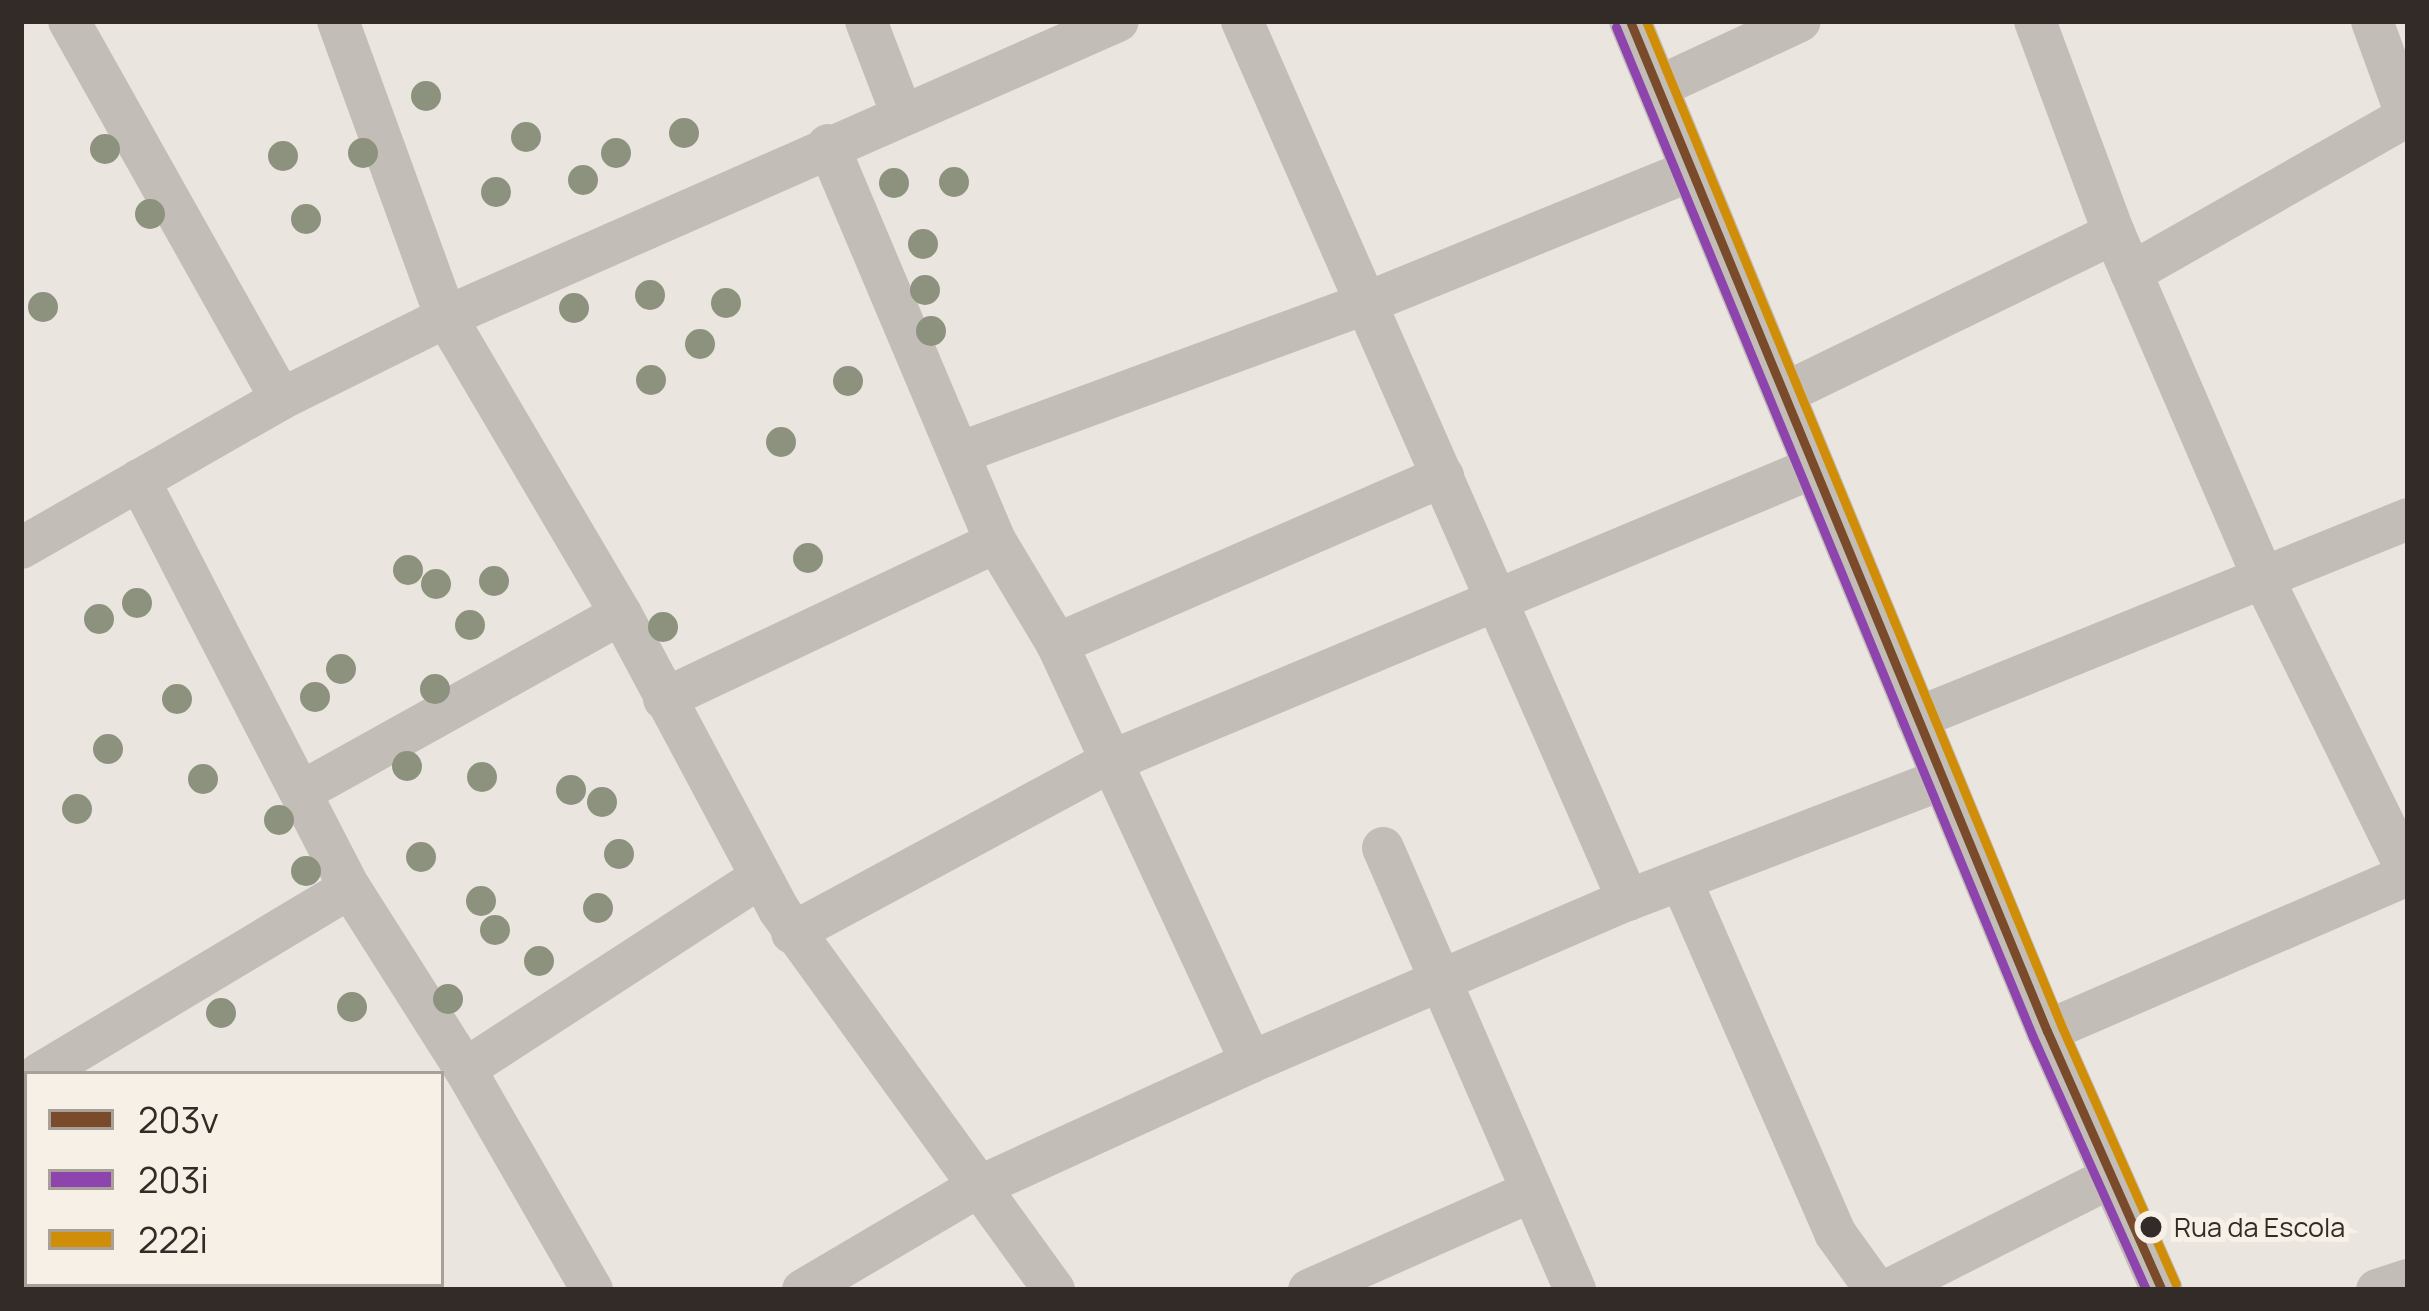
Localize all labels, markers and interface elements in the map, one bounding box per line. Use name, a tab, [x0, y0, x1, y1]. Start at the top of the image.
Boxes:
legend	[24, 1071, 444, 1287]
text: 203v	[138, 1095, 219, 1144]
text: 203i	[138, 1155, 209, 1204]
place label: Rua da Escola	[2174, 1211, 2345, 1243]
text: 222i	[138, 1215, 208, 1264]
marker: Rua da Escola	[2140, 1216, 2162, 1238]

